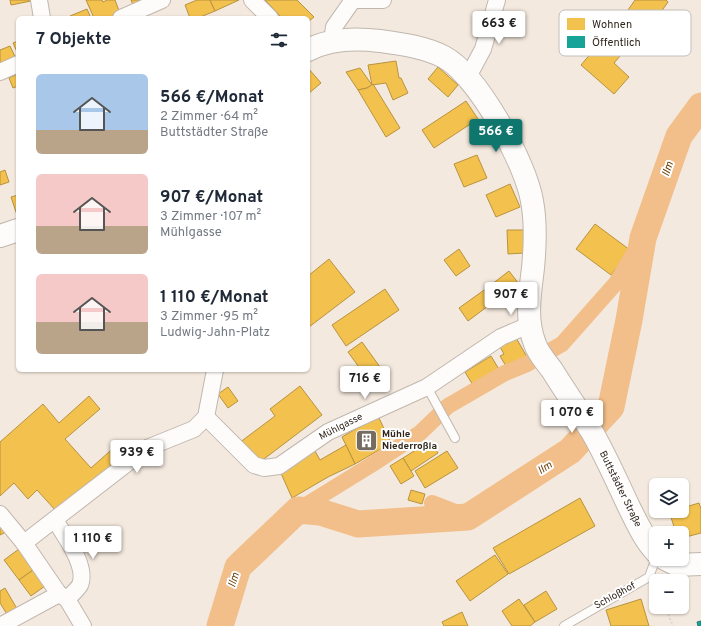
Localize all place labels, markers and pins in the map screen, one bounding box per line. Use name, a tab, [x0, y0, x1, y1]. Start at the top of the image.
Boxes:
pin: 663 €	[471, 11, 527, 45]
pin: 566 €	[468, 119, 524, 153]
pin: 907 €	[483, 282, 539, 316]
pin: 716 €	[337, 366, 393, 400]
pin: 1 070 €	[535, 400, 609, 434]
building icon: Mühle Niederroßla	[354, 427, 380, 453]
place label: Mühle Niederroßla	[382, 428, 437, 453]
pin: 939 €	[109, 440, 165, 474]
pin: 1 110 €	[56, 526, 130, 560]

